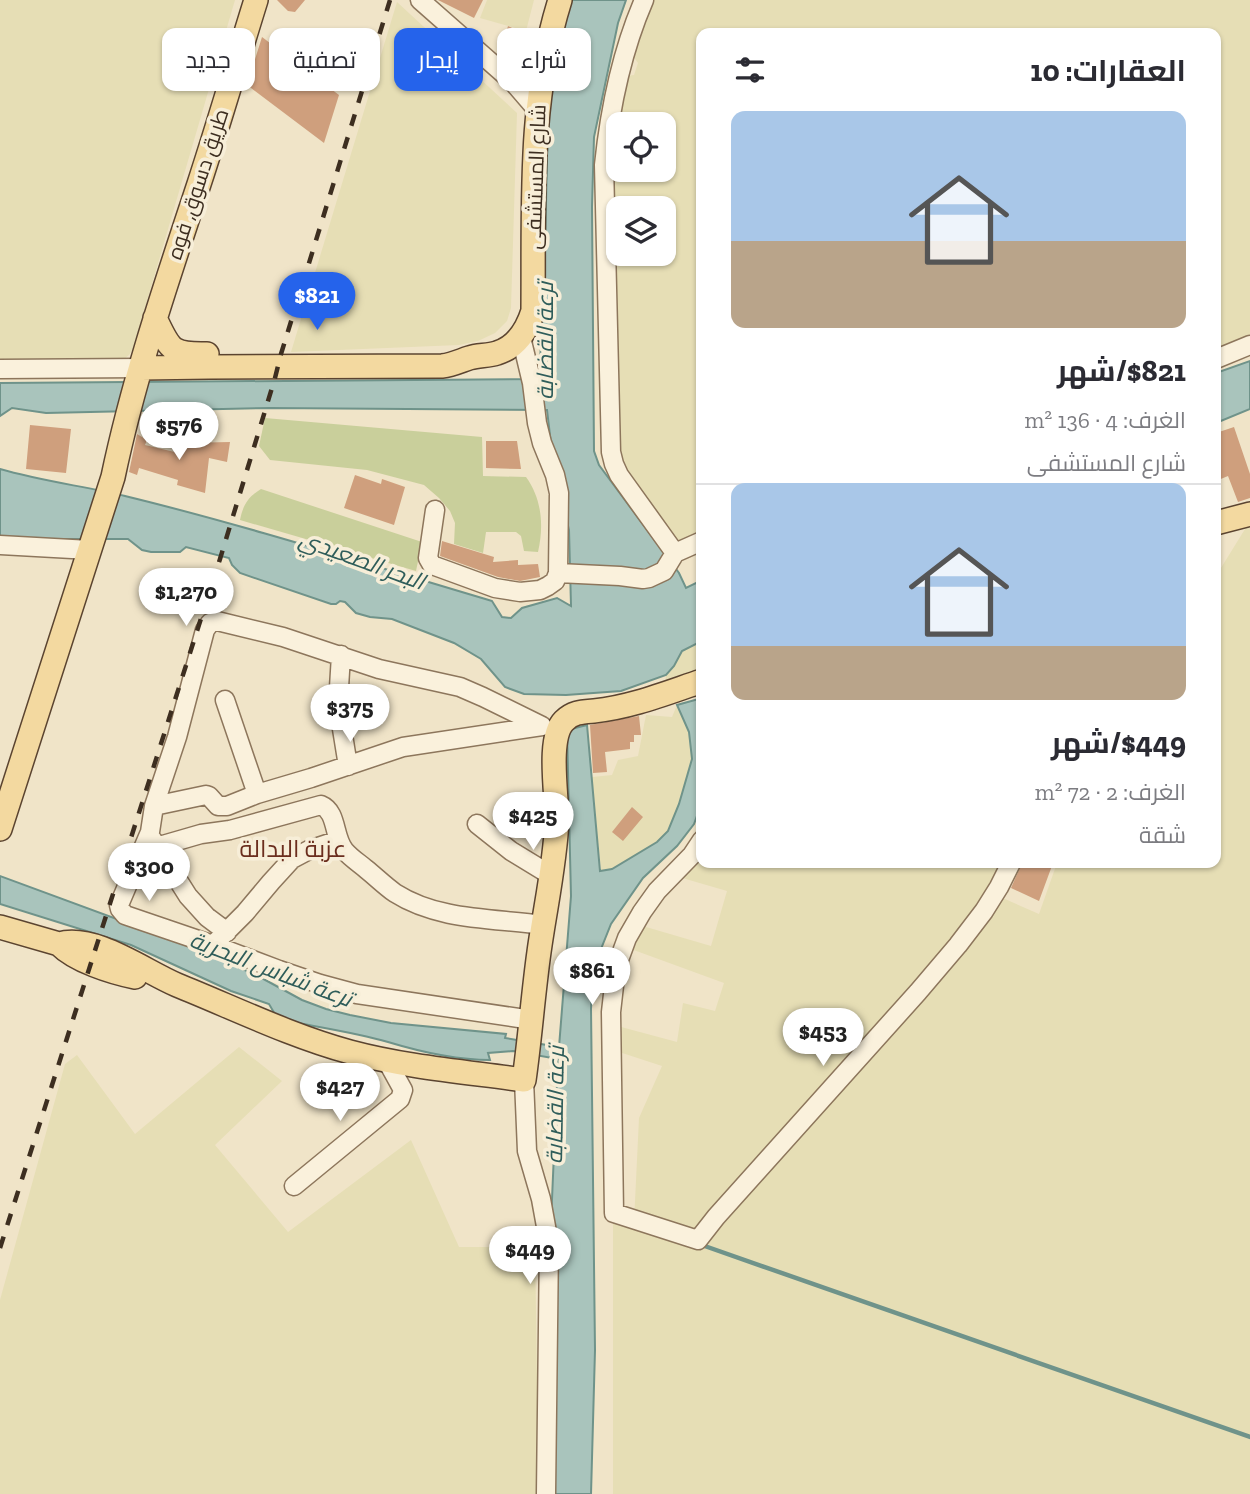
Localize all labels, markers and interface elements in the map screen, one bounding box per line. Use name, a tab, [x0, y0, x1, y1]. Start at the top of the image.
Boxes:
chip: جديد	[162, 28, 255, 91]
chip: تصفية	[269, 28, 380, 91]
chip: إيجار	[394, 28, 483, 91]
chip: شراء	[497, 28, 591, 91]
icon: filters	[731, 51, 769, 89]
text: العقارات: 10	[1030, 53, 1186, 89]
street label: شارع المستشفى	[520, 104, 553, 250]
street label: طريق دسوق, فوه	[161, 105, 235, 263]
map controls	[606, 112, 676, 266]
button: locate	[606, 112, 676, 182]
icon: home	[896, 157, 1022, 283]
button: layers	[606, 196, 676, 266]
pin: $821	[276, 272, 358, 332]
water label: ترعة القضابة	[531, 278, 559, 400]
text: $821	[294, 281, 340, 309]
text: $821/شهر	[1057, 353, 1186, 389]
pin: $576	[138, 402, 220, 462]
text: الغرف: 4 · 136 m²	[1025, 406, 1186, 434]
text: $576	[155, 411, 203, 439]
text: شارع المستشفى	[1027, 449, 1186, 477]
water label: البحر الصعيدي	[294, 524, 431, 600]
icon: home	[896, 529, 1022, 655]
pin: $1,270	[129, 568, 243, 628]
text: $1,270	[155, 577, 217, 605]
pin: $375	[309, 684, 391, 744]
text: $375	[327, 693, 373, 721]
text: $449/شهر	[1051, 725, 1186, 761]
text: الغرف: 2 · 72 m²	[1035, 778, 1186, 806]
pin: $425	[492, 792, 574, 852]
text: $425	[509, 801, 557, 829]
text: شقة	[1139, 821, 1186, 849]
district label: عزبة البدالة	[239, 834, 347, 863]
pin: $300	[108, 844, 190, 903]
text: $300	[124, 852, 174, 880]
water label: ترعة شباس البحرية	[186, 925, 360, 1014]
pin: $861	[551, 948, 633, 1007]
text: $861	[569, 956, 615, 984]
pin: $453	[782, 1009, 864, 1068]
text: $453	[799, 1017, 847, 1045]
water label: ترعة القضابة	[540, 1042, 570, 1164]
pin: $427	[299, 1064, 381, 1123]
text: $427	[316, 1072, 364, 1100]
pin: $449	[489, 1226, 571, 1286]
text: $449	[505, 1235, 555, 1263]

